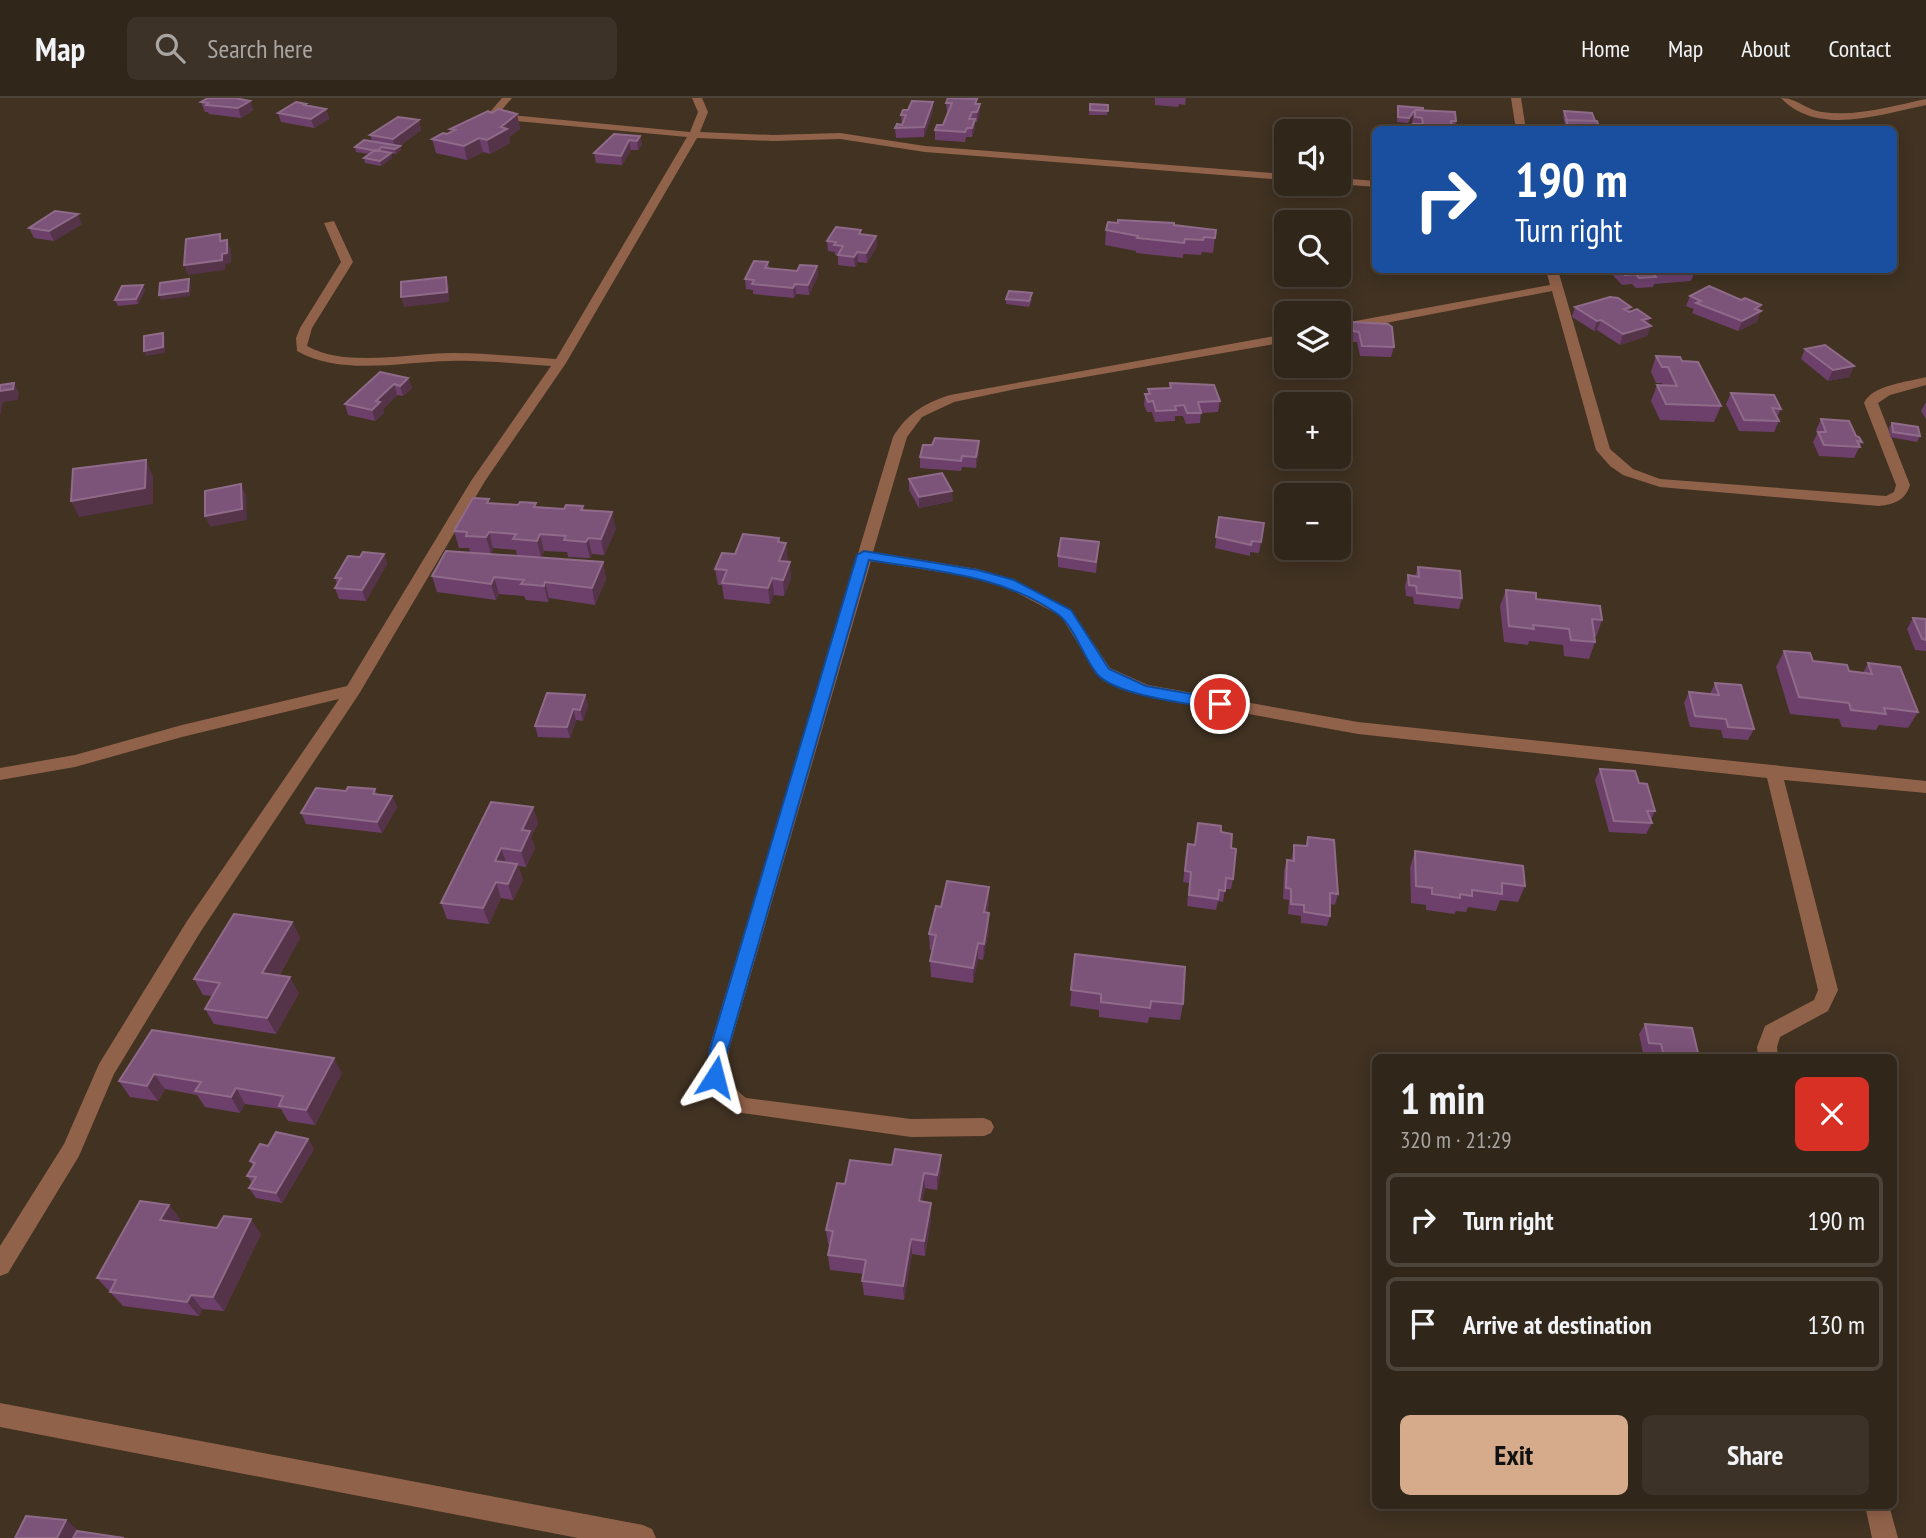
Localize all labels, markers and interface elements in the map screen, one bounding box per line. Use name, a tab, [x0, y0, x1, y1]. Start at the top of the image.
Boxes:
search box	[127, 17, 617, 80]
text: Map	[35, 27, 85, 70]
icon: search	[151, 29, 189, 67]
text: Search here	[207, 32, 313, 65]
text: Home	[1581, 33, 1630, 64]
text: Map	[1668, 33, 1703, 64]
text: About	[1741, 33, 1790, 64]
text: Contact	[1828, 33, 1891, 64]
map controls	[1274, 119, 1351, 560]
button: sound	[1274, 119, 1351, 196]
text: 190 m	[1515, 147, 1628, 211]
icon: right	[1400, 154, 1491, 245]
text: Turn right	[1515, 209, 1623, 251]
button: search	[1274, 210, 1351, 287]
button: layers	[1274, 301, 1351, 378]
button: +	[1274, 392, 1351, 469]
button: −	[1274, 483, 1351, 560]
pin	[1190, 674, 1250, 734]
icon: arrive	[1201, 685, 1239, 723]
position arrow	[678, 1040, 752, 1114]
text: 1 min	[1400, 1071, 1485, 1126]
button: close	[1795, 1077, 1869, 1151]
text: 320 m · 21:29	[1400, 1125, 1512, 1154]
icon: right	[1404, 1201, 1442, 1239]
text: Turn right	[1463, 1204, 1554, 1237]
text: 190 m	[1807, 1204, 1865, 1237]
icon: arrive	[1404, 1305, 1442, 1343]
text: Arrive at destination	[1463, 1308, 1652, 1341]
text: 130 m	[1807, 1308, 1865, 1341]
button: Exit	[1400, 1415, 1628, 1495]
button: Share	[1642, 1415, 1869, 1495]

